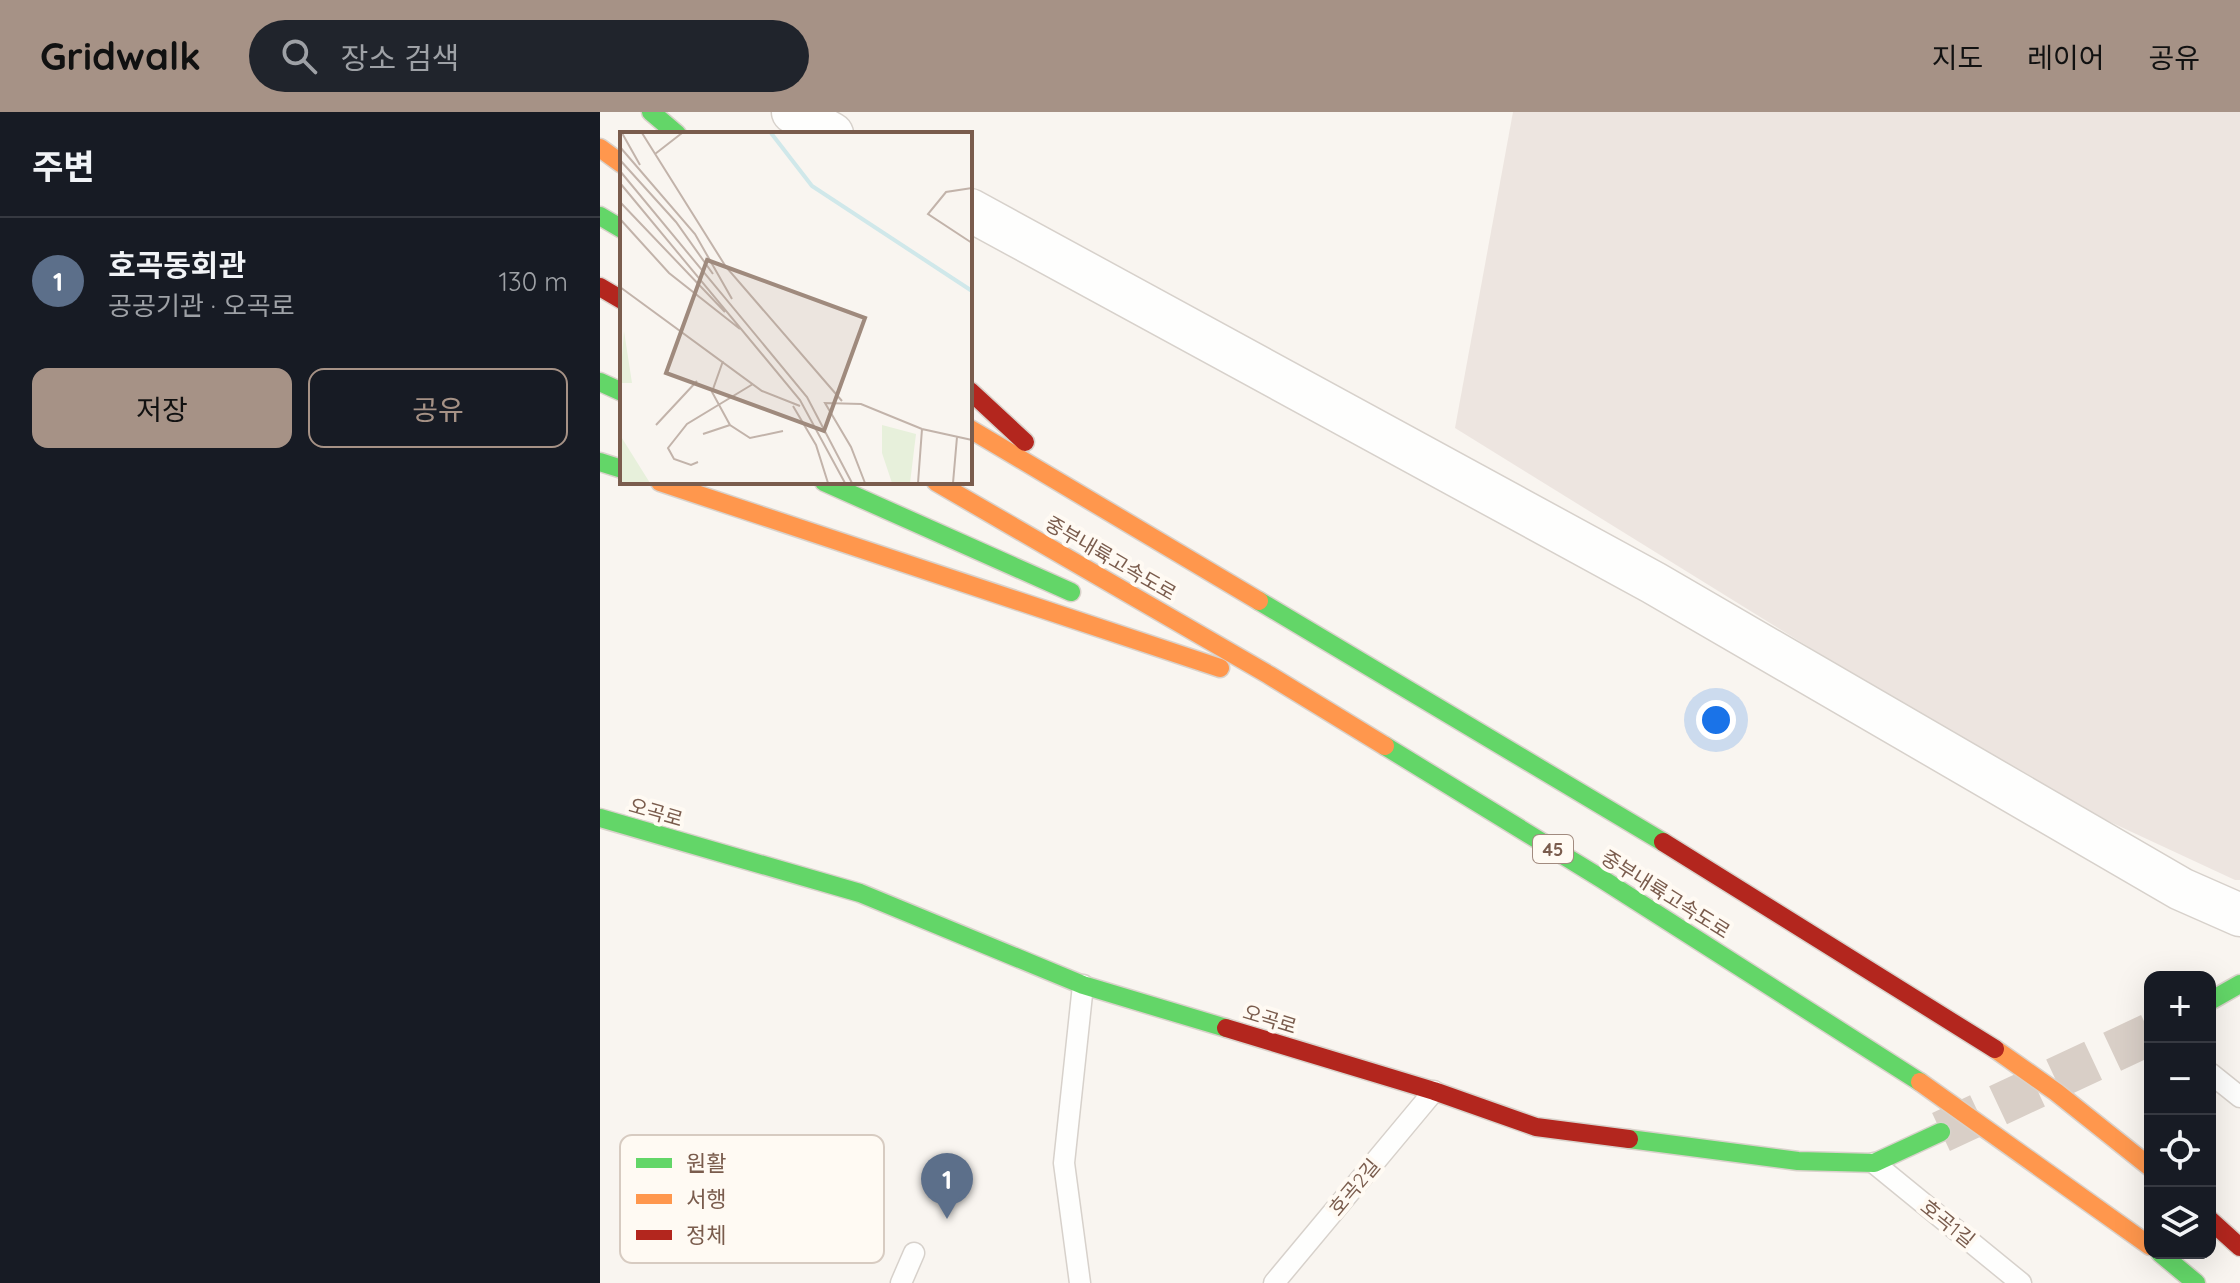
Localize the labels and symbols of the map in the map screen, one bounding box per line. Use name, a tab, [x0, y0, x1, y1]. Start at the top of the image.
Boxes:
inset map	[620, 132, 972, 484]
street label: 중부내륙고속도로	[1041, 510, 1181, 606]
your location	[1696, 700, 1736, 740]
street label: 오곡로	[626, 792, 686, 832]
road number: 45	[1533, 835, 1573, 863]
street label: 중부내륙고속도로	[1597, 844, 1735, 944]
street label: 오곡로	[1240, 999, 1300, 1039]
legend	[620, 1135, 884, 1263]
text: 원활	[686, 1149, 726, 1177]
pin: 1	[921, 1153, 973, 1219]
street label: 호곡2길	[1323, 1154, 1385, 1220]
text: 서행	[686, 1185, 726, 1213]
street label: 호곡1길	[1916, 1194, 1980, 1252]
text: 정체	[686, 1221, 726, 1249]

